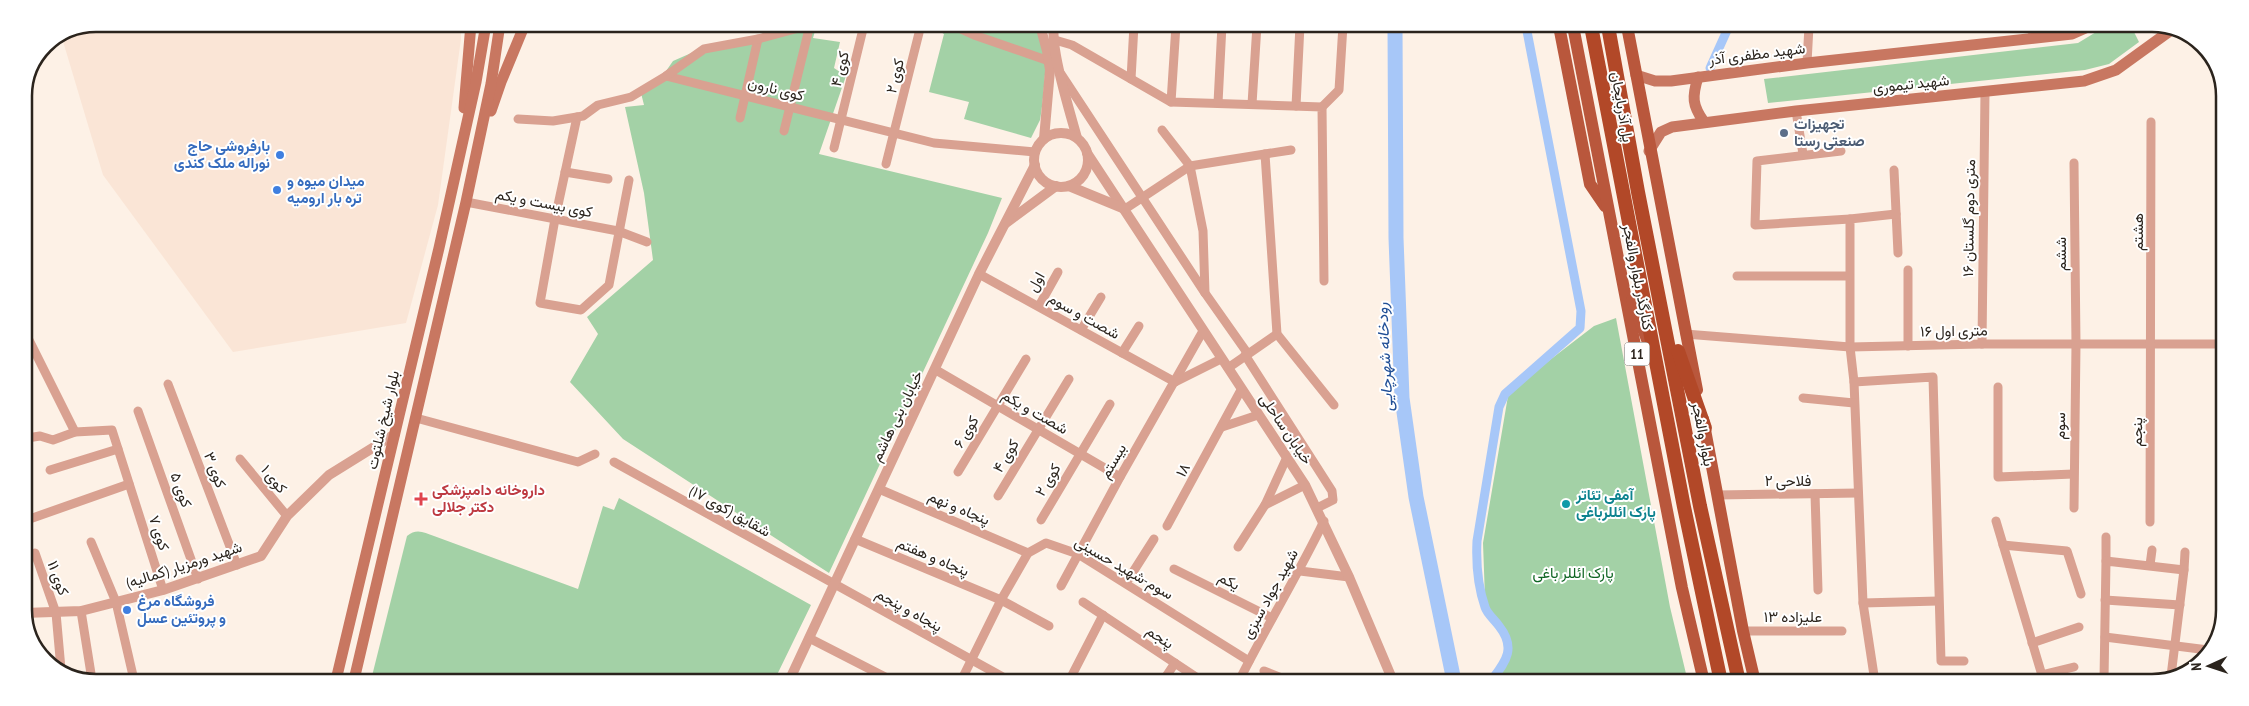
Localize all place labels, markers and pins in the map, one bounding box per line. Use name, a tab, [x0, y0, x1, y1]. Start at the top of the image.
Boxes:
place label: تجهیزات صنعتی رستا	[1794, 114, 1865, 150]
marker: تجهیزات صنعتی رستا	[1778, 127, 1790, 139]
place label: بارفروشی حاج نوراله ملک کندی	[174, 136, 270, 172]
marker: بارفروشی حاج نوراله ملک کندی	[274, 149, 286, 161]
place label: میدان میوه و تره بار ارومیه	[287, 171, 365, 207]
marker: میدان میوه و تره بار ارومیه	[271, 184, 283, 196]
place label: داروخانه دامپزشکی دکتر جلالی	[432, 480, 545, 516]
place label: آمفی تئاتر پارک ائللرباغی	[1575, 485, 1656, 522]
marker: داروخانه دامپزشکی دکتر جلالی	[414, 492, 428, 506]
marker: آمفی تئاتر پارک ائللرباغی	[1560, 498, 1572, 510]
place label: فروشگاه مرغ و پروتئین عسل	[137, 591, 226, 628]
marker: فروشگاه مرغ و پروتئین عسل	[121, 604, 133, 616]

